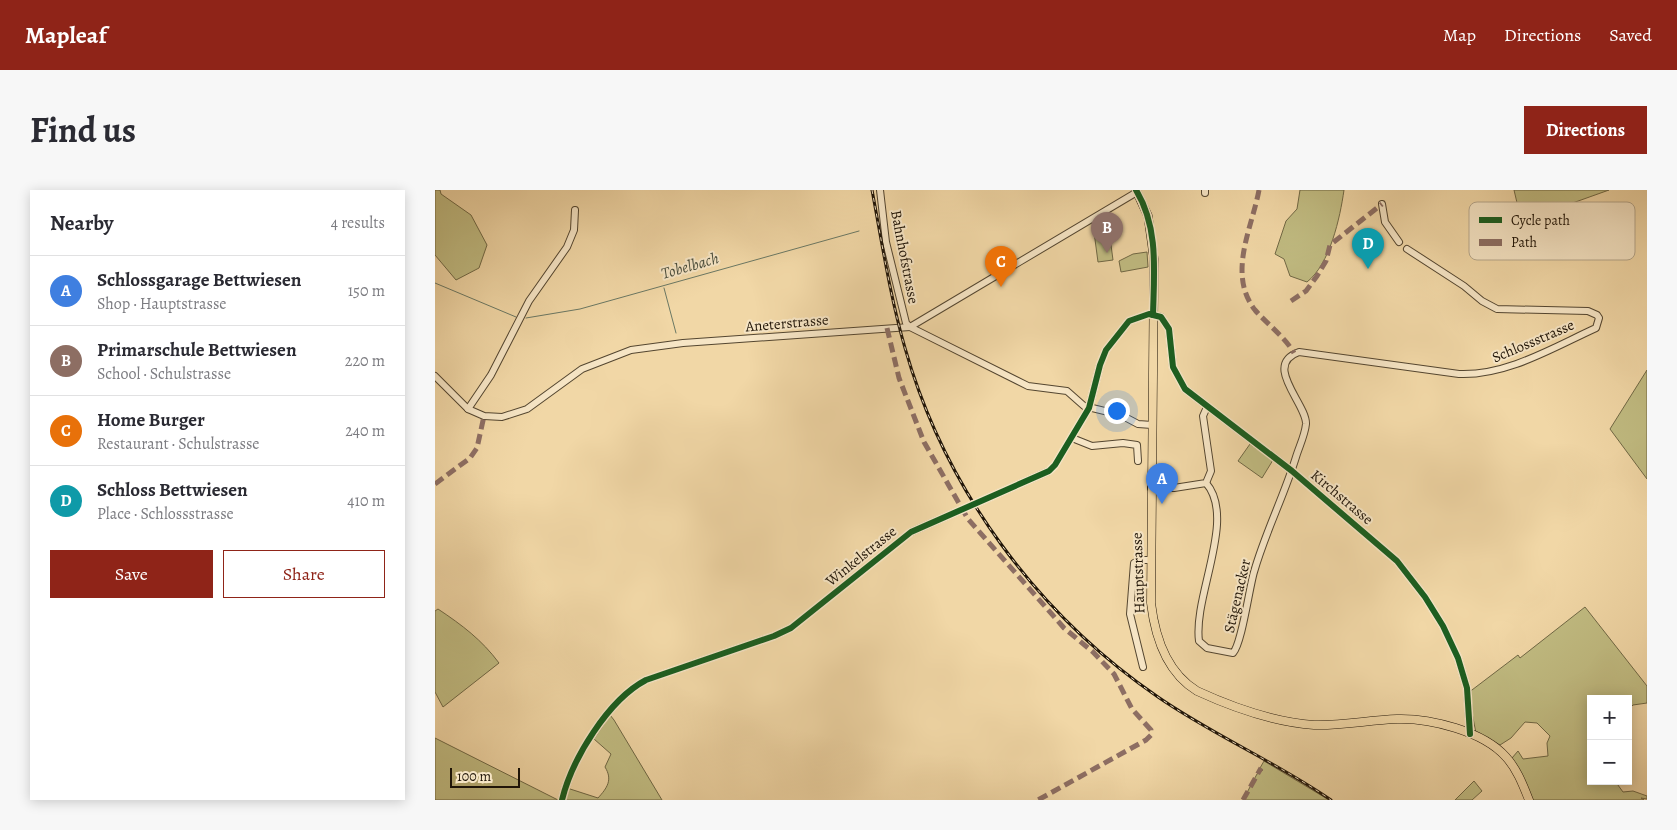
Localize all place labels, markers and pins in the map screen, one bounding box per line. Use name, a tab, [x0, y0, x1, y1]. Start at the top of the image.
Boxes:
pin: B	[1091, 212, 1123, 253]
pin: D	[1352, 228, 1384, 269]
pin: C	[985, 246, 1017, 287]
pin: A	[1146, 463, 1178, 504]

